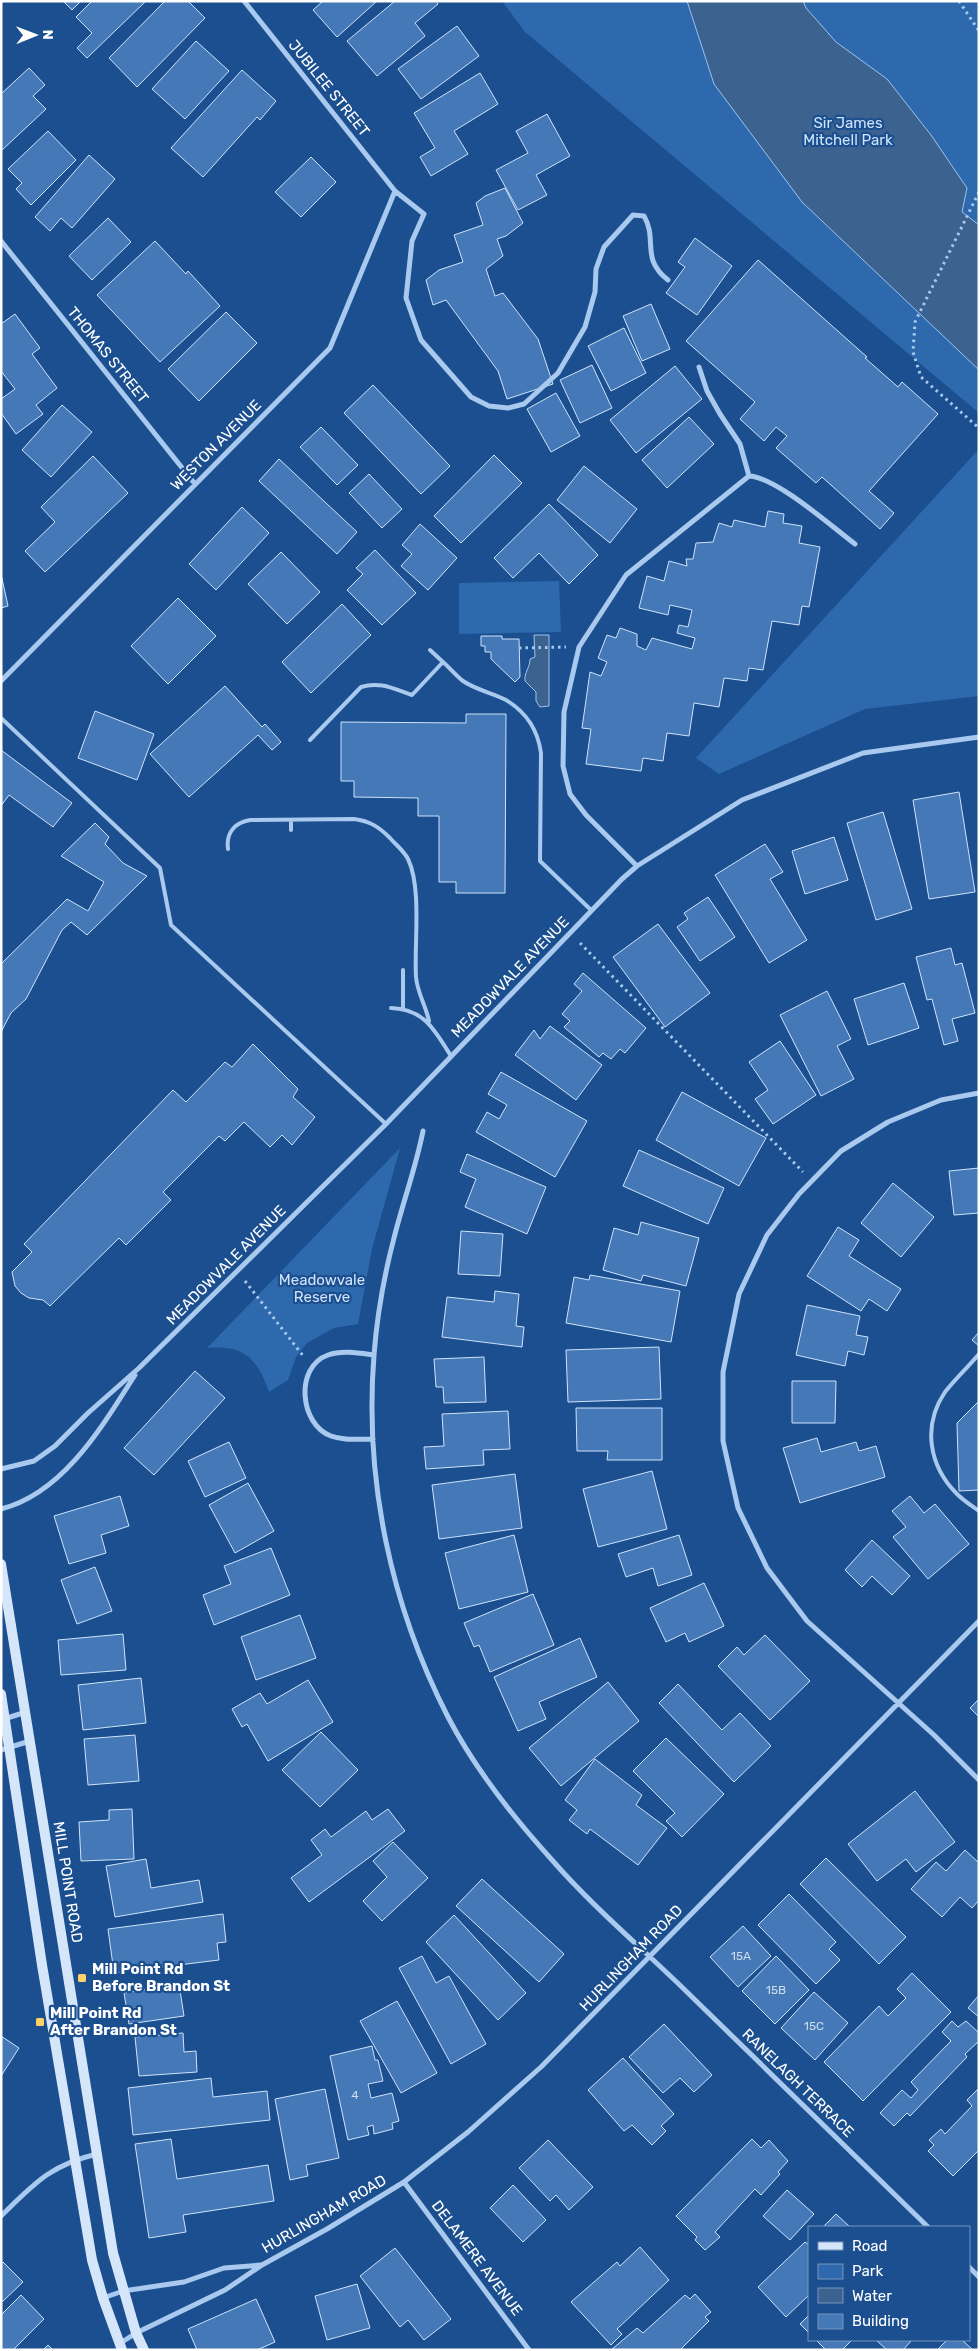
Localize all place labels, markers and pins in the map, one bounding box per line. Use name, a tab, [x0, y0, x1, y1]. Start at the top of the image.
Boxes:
place label: Mill Point Rd Before Brandon St	[92, 1960, 230, 1995]
marker: Mill Point Rd Before Brandon St	[76, 1972, 88, 1984]
place label: Mill Point Rd After Brandon St	[50, 2004, 177, 2039]
marker: Mill Point Rd After Brandon St	[34, 2016, 46, 2028]

